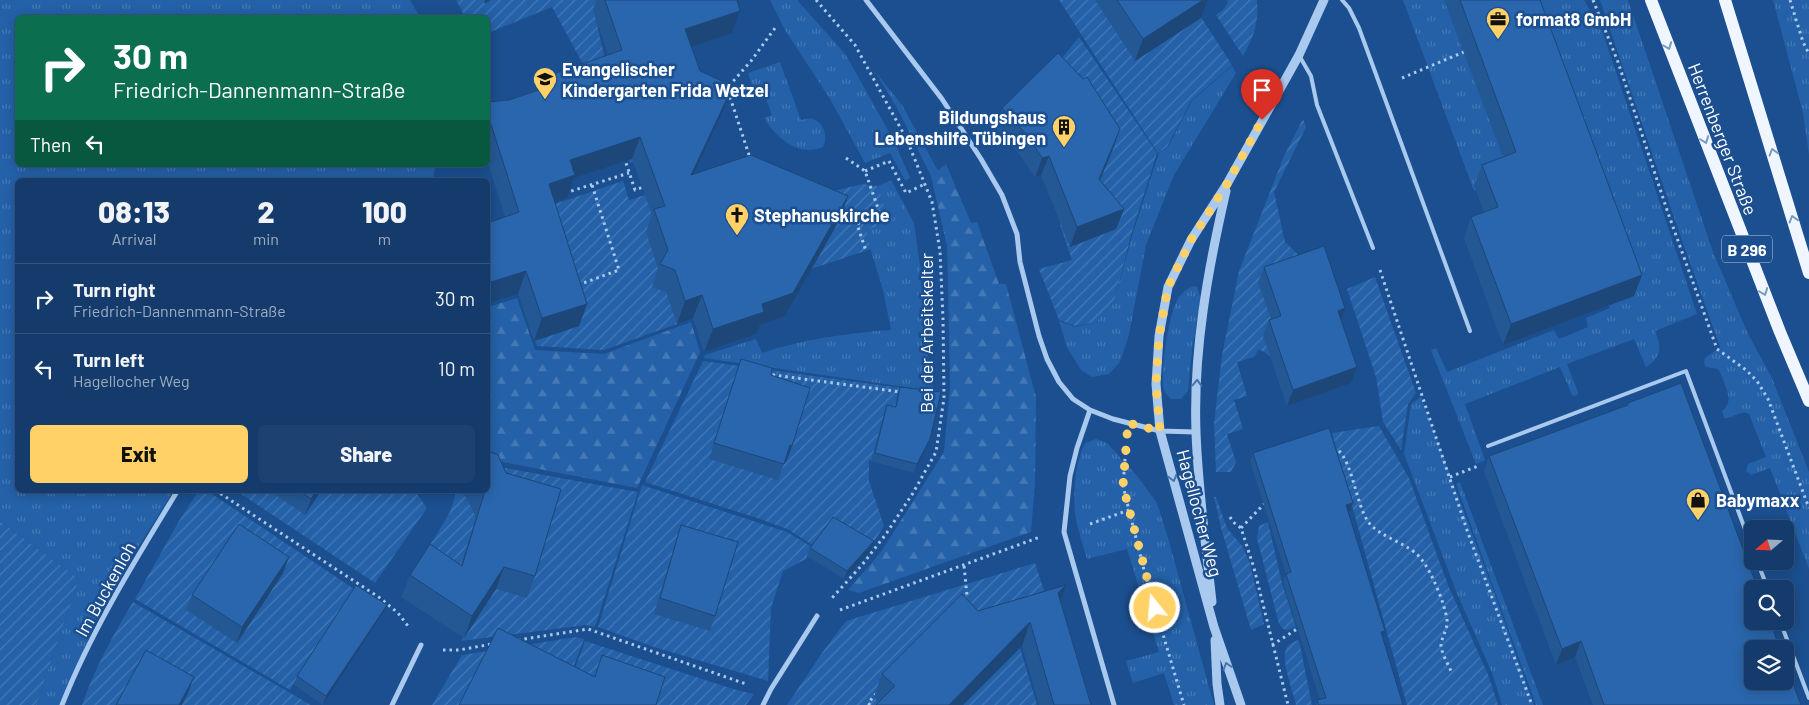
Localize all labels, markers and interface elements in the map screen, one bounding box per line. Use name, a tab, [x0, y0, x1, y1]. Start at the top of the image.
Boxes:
office icon: format8 GmbH	[1485, 6, 1511, 40]
place label: format8 GmbH	[1516, 8, 1631, 30]
text: 30 m	[113, 34, 188, 76]
icon: right	[30, 35, 95, 100]
one-way arrow	[1663, 41, 1673, 49]
place label: Evangelischer Kindergarten Frida Wetzel	[562, 58, 769, 101]
street label: Herrenberger Straße	[1684, 60, 1762, 218]
school or university icon: Evangelischer Kindergarten Frida Wetzel	[532, 66, 558, 100]
pin	[1241, 69, 1283, 120]
text: Friedrich-Dannenmann-Straße	[113, 76, 406, 102]
icon: arrive	[1248, 76, 1276, 104]
place label: Bildungshaus Lebenshilfe Tübingen	[875, 106, 1046, 149]
building icon: Bildungshaus Lebenshilfe Tübingen	[1051, 114, 1077, 148]
icon: left	[81, 130, 109, 158]
text: Then	[30, 133, 71, 156]
one-way arrow	[1699, 136, 1709, 144]
one-way arrow	[1768, 148, 1778, 157]
text: 08:13	[98, 193, 170, 229]
text: 2	[257, 193, 275, 229]
text: 100	[362, 193, 407, 229]
church icon: Stephanuskirche	[724, 202, 750, 236]
place label: Stephanuskirche	[754, 204, 890, 226]
one-way arrow	[1789, 215, 1799, 223]
text: Arrival	[112, 229, 156, 248]
text: min	[253, 229, 279, 248]
text: m	[378, 229, 391, 248]
road number: B 296	[1722, 235, 1772, 262]
street label: Bei der Arbeitskelter	[915, 253, 937, 413]
text: Turn right	[73, 278, 155, 301]
icon: right	[30, 285, 58, 313]
text: 30 m	[435, 287, 475, 310]
one-way arrow	[1758, 287, 1768, 296]
text: Friedrich-Dannenmann-Straße	[73, 301, 286, 320]
text: Turn left	[73, 348, 144, 371]
icon: left	[30, 355, 58, 383]
text: 10 m	[438, 357, 475, 380]
text: Hagellocher Weg	[73, 371, 190, 390]
one-way arrow	[1192, 379, 1202, 386]
button: Exit	[30, 425, 248, 483]
button: Share	[258, 425, 475, 483]
street label: Hagellocher Weg	[1172, 447, 1228, 579]
one-way arrow	[1168, 473, 1178, 481]
shop icon: Babymaxx	[1685, 487, 1711, 521]
place label: Babymaxx	[1716, 489, 1800, 511]
north arrow	[1744, 520, 1794, 570]
map controls	[1744, 520, 1794, 690]
street label: Im Buckenloh	[70, 538, 140, 640]
button: search	[1744, 580, 1794, 630]
position arrow	[1128, 581, 1180, 633]
button: layers	[1744, 640, 1794, 690]
one-way arrow	[1223, 663, 1233, 671]

